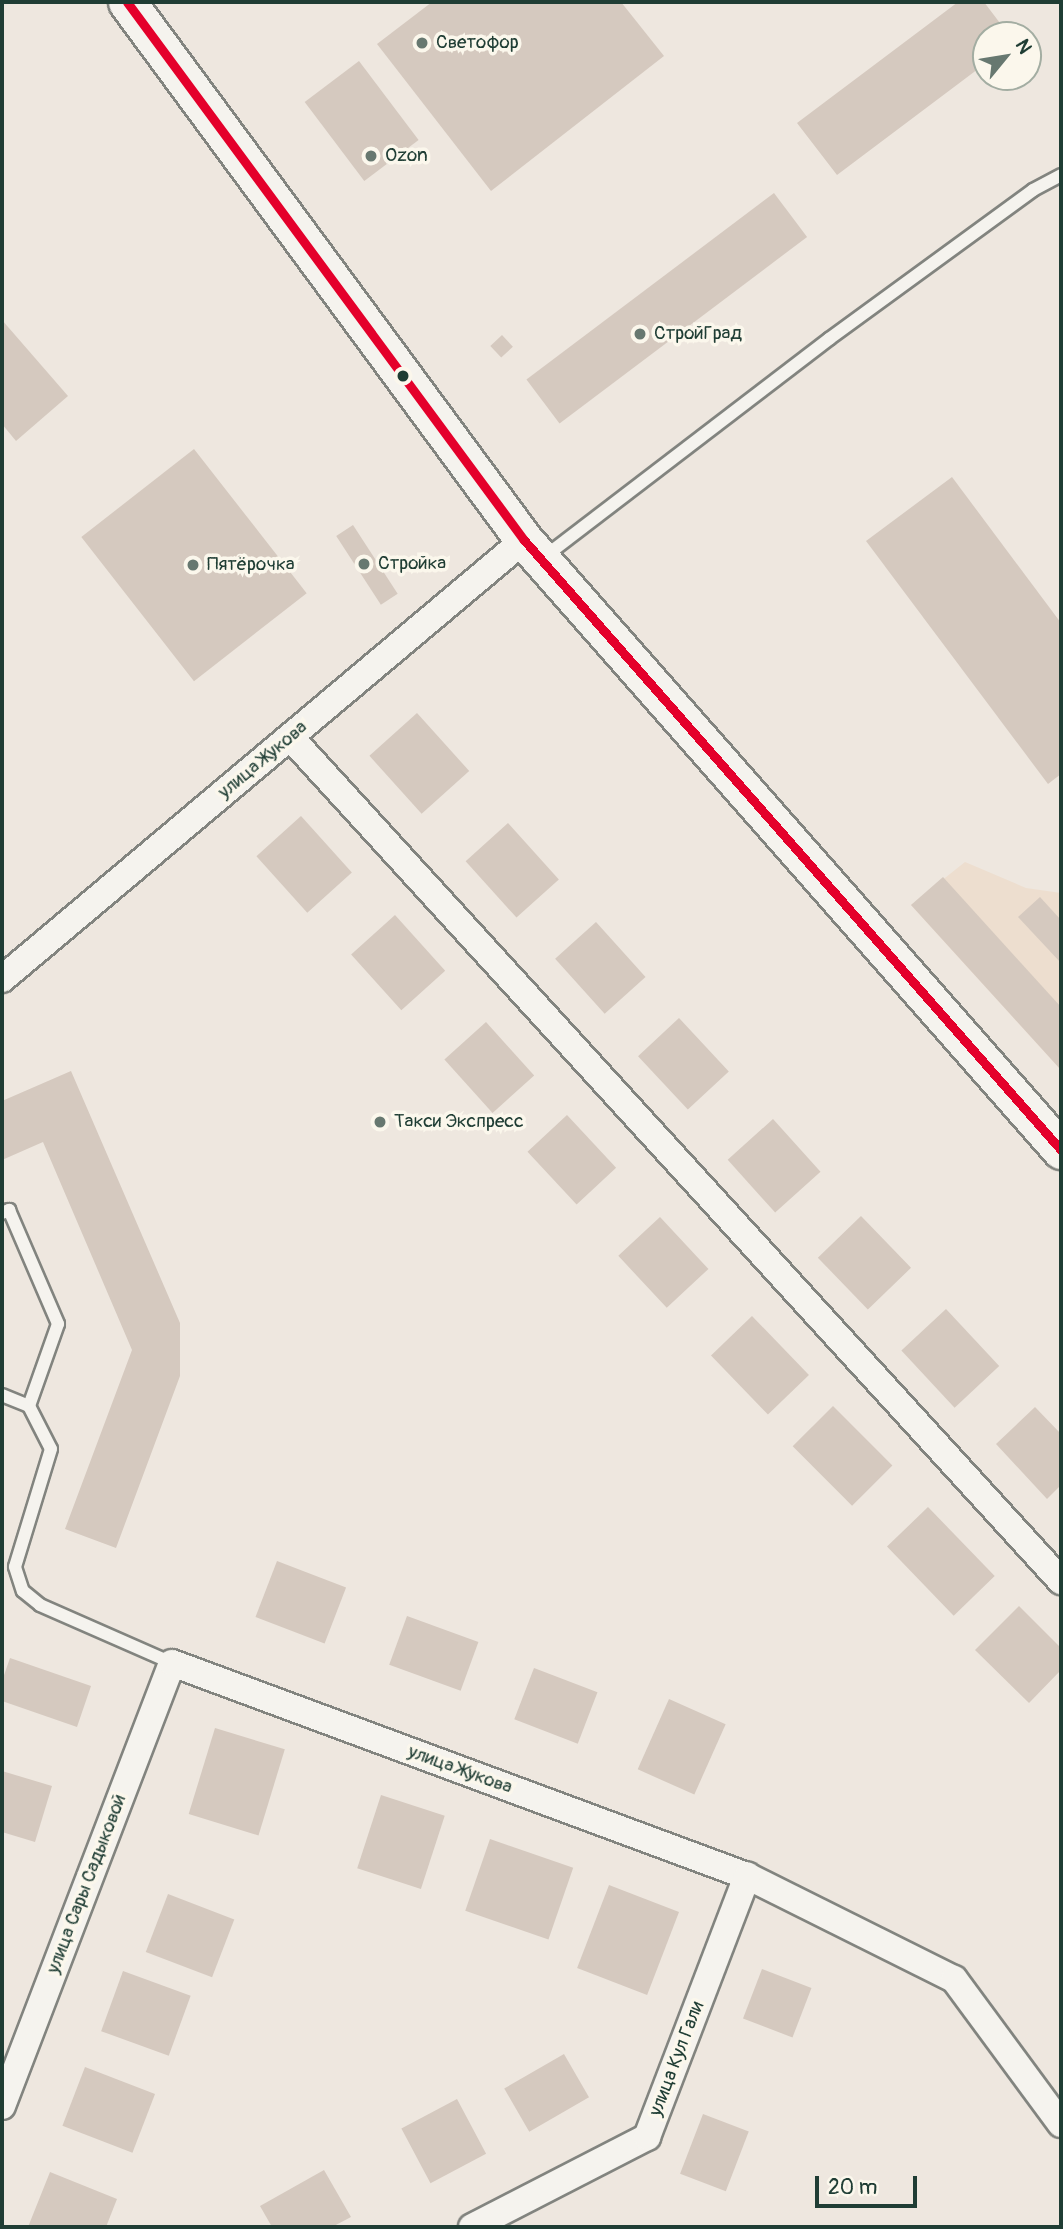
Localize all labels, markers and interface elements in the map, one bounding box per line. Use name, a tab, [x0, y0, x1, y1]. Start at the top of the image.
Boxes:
north arrow	[972, 21, 1042, 91]
place label: Светофор	[436, 32, 519, 54]
marker: Светофор	[414, 35, 430, 51]
text: N	[1010, 35, 1037, 58]
place label: Ozon	[385, 145, 428, 167]
marker: Ozon	[363, 148, 379, 164]
place label: СтройГрад	[654, 323, 742, 345]
marker: СтройГрад	[632, 326, 648, 342]
unlabelled marker	[396, 369, 410, 383]
place label: Стройка	[378, 553, 446, 575]
place label: Пятёрочка	[207, 554, 295, 576]
marker: Стройка	[356, 556, 372, 572]
marker: Пятёрочка	[185, 557, 201, 573]
street label: улица Жукова	[214, 716, 312, 804]
place label: Такси Экспресс	[394, 1111, 524, 1133]
marker: Такси Экспресс	[372, 1114, 388, 1130]
street label: улица Жукова	[405, 1741, 515, 1799]
street label: улица Сары Садыковой	[42, 1791, 132, 1977]
street label: улица Кул Гали	[645, 1998, 709, 2120]
scale bar	[818, 2162, 920, 2206]
text: 20 m	[828, 2174, 877, 2201]

